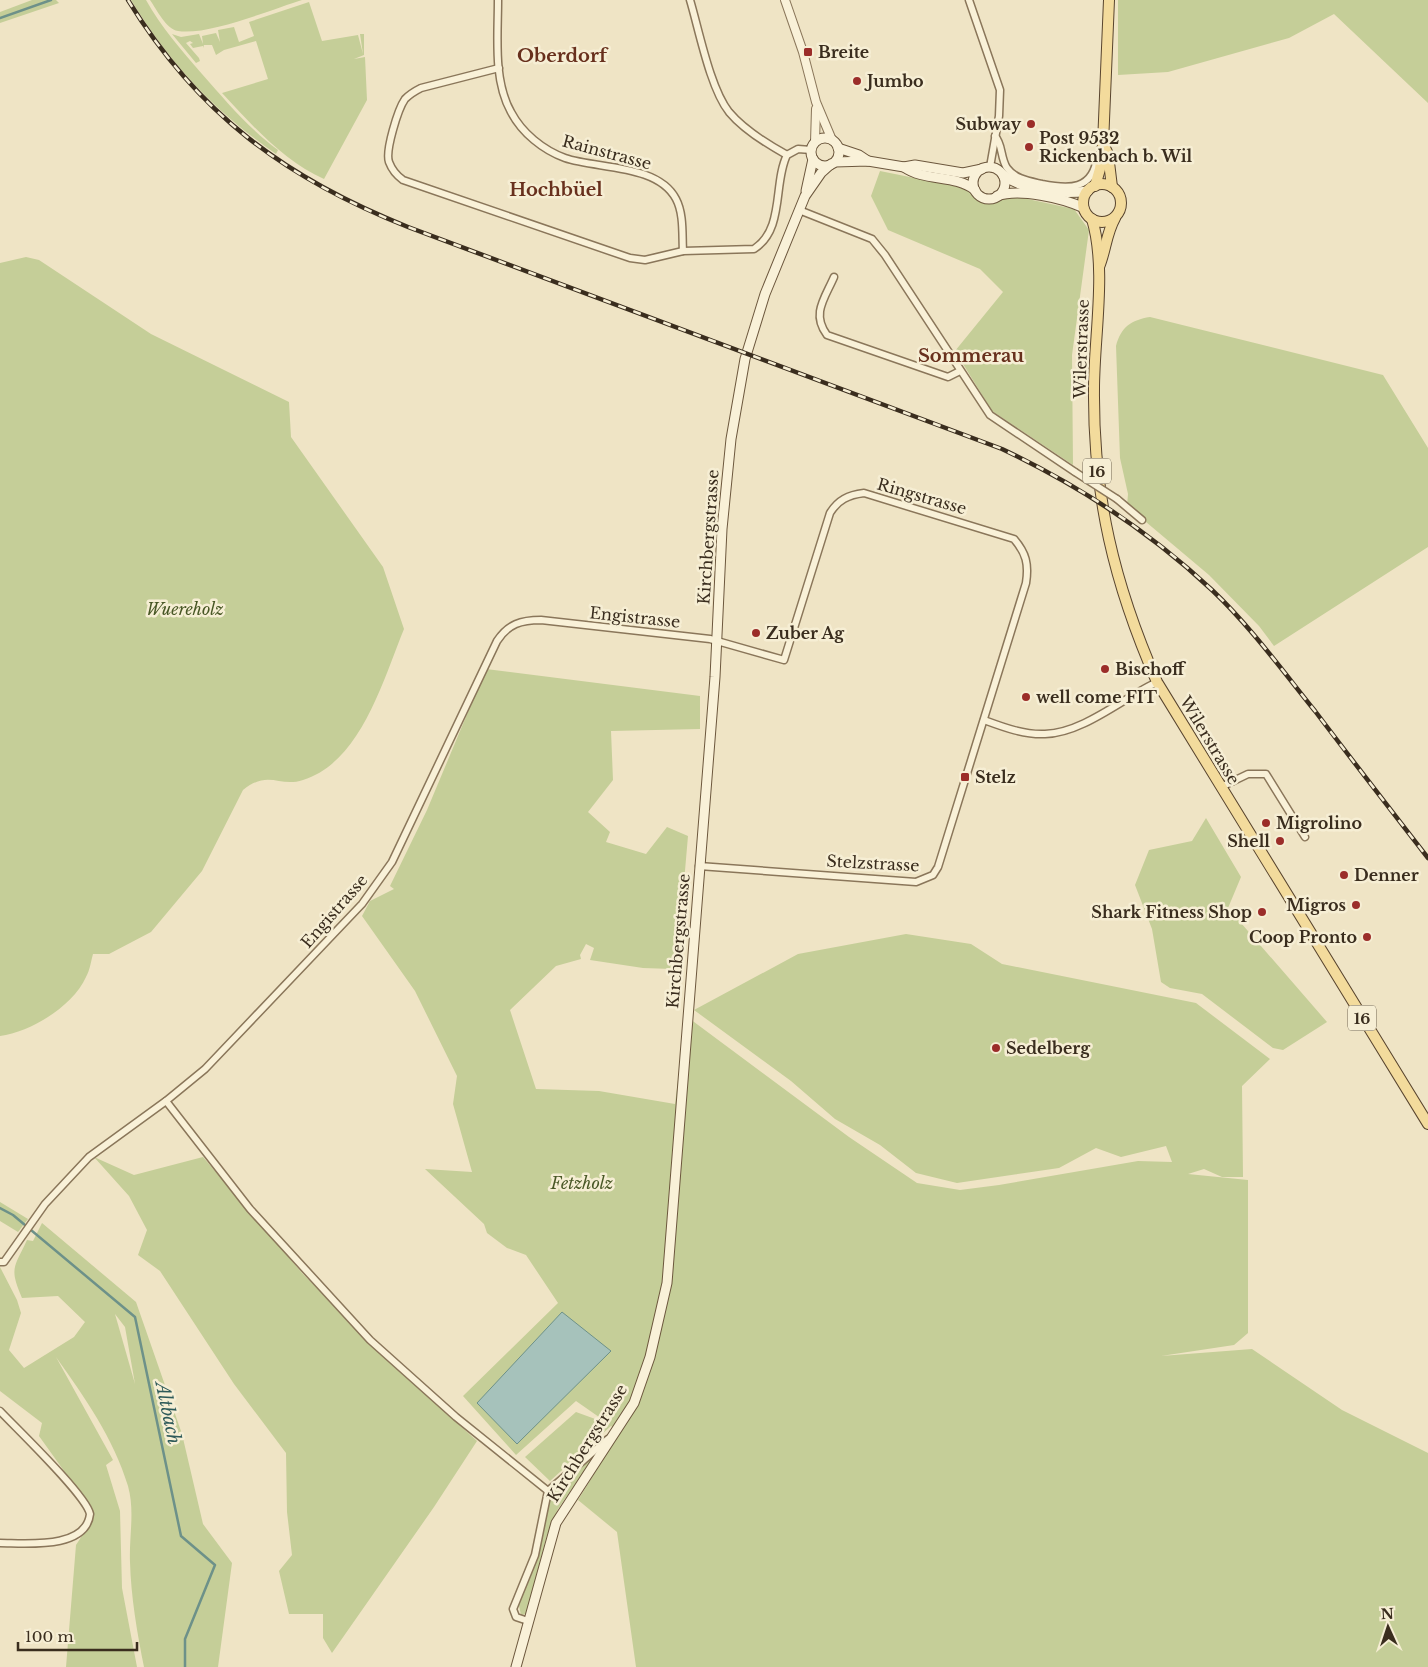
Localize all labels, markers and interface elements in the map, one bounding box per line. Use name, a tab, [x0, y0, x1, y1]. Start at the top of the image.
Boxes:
place label: Breite	[818, 42, 869, 62]
district label: Oberdorf	[517, 45, 609, 67]
marker: Breite	[802, 46, 814, 58]
place label: Jumbo	[864, 71, 924, 91]
marker: Jumbo	[851, 75, 863, 87]
place label: Subway	[955, 114, 1022, 134]
marker: Subway	[1025, 118, 1037, 130]
place label: Post 9532 Rickenbach b. Wil	[1039, 128, 1192, 166]
street label: Rainstrasse	[560, 131, 654, 173]
marker: Post 9532 Rickenbach b. Wil	[1023, 141, 1035, 153]
district label: Hochbüel	[509, 179, 603, 201]
street label: Wilerstrasse	[1069, 299, 1093, 400]
district label: Sommerau	[918, 345, 1024, 367]
road number: 16	[1083, 458, 1111, 484]
street label: Kirchbergstrasse	[693, 469, 723, 605]
street label: Ringstrasse	[875, 474, 969, 518]
park label: Wuereholz	[146, 599, 224, 619]
street label: Engistrasse	[589, 602, 681, 632]
place label: Zuber Ag	[766, 623, 845, 643]
marker: Zuber Ag	[750, 627, 762, 639]
place label: Bischoff	[1115, 659, 1187, 679]
marker: Bischoff	[1099, 663, 1111, 675]
place label: well come FIT	[1036, 687, 1158, 707]
marker: well come FIT	[1020, 691, 1032, 703]
street label: Wilerstrasse	[1175, 691, 1244, 788]
place label: Stelz	[975, 767, 1016, 787]
marker: Stelz	[959, 771, 971, 783]
place label: Migrolino	[1276, 813, 1362, 833]
marker: Migrolino	[1260, 817, 1272, 829]
place label: Shell	[1227, 831, 1270, 851]
marker: Shell	[1274, 835, 1286, 847]
street label: Stelzstrasse	[826, 851, 920, 875]
place label: Denner	[1354, 865, 1419, 885]
marker: Denner	[1338, 869, 1350, 881]
street label: Engistrasse	[297, 870, 371, 952]
street label: Kirchbergstrasse	[662, 873, 694, 1009]
place label: Migros	[1286, 895, 1346, 915]
marker: Migros	[1350, 899, 1362, 911]
place label: Shark Fitness Shop	[1091, 902, 1252, 922]
marker: Shark Fitness Shop	[1256, 906, 1268, 918]
place label: Coop Pronto	[1249, 927, 1357, 947]
marker: Coop Pronto	[1361, 931, 1373, 943]
road number: 16	[1348, 1006, 1376, 1030]
place label: Sedelberg	[1006, 1038, 1091, 1058]
marker: Sedelberg	[990, 1042, 1002, 1054]
park label: Fetzholz	[550, 1173, 613, 1193]
water label: Altbach	[150, 1378, 185, 1446]
street label: Kirchbergstrasse	[543, 1380, 631, 1506]
north arrow	[1363, 1602, 1413, 1652]
text: N	[1380, 1605, 1394, 1623]
scale bar	[18, 1620, 136, 1652]
text: 100 m	[25, 1627, 74, 1646]

